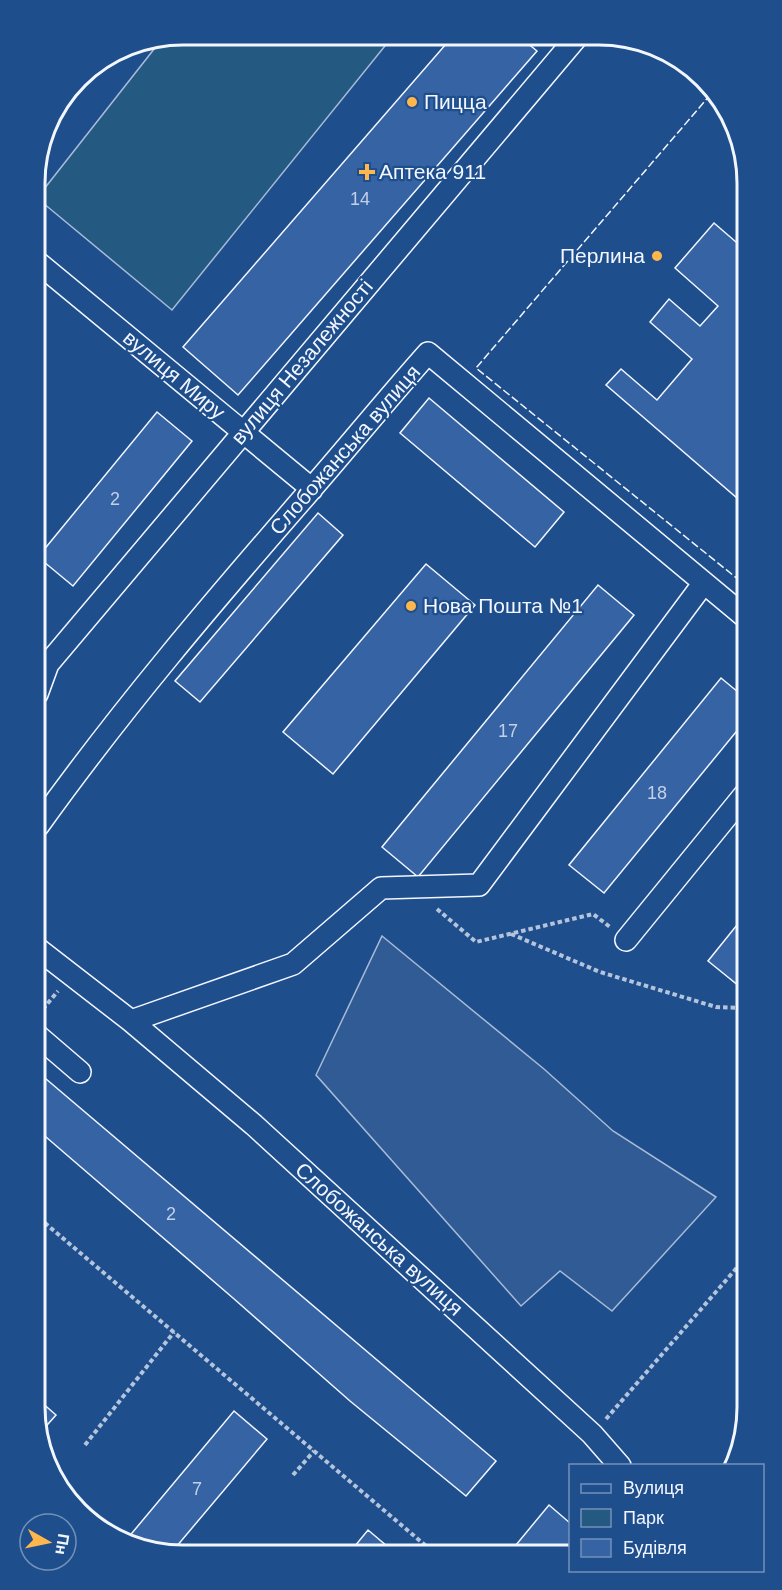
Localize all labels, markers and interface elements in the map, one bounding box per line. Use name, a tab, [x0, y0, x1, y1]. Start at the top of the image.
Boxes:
place label: Пицца	[424, 90, 487, 113]
marker: Пицца	[405, 95, 419, 109]
place label: Аптека 911	[379, 160, 486, 183]
marker: Аптека 911	[360, 165, 374, 179]
house number: 14	[350, 189, 370, 209]
place label: Перлина	[560, 244, 645, 267]
marker: Перлина	[650, 249, 664, 263]
street label: вулиця Незалежності	[226, 275, 377, 449]
street label: вулиця Миру	[119, 326, 230, 424]
street label: Слобожанська вулиця	[265, 360, 424, 539]
house number: 2	[110, 489, 120, 509]
place label: Нова Пошта №1	[423, 594, 583, 617]
marker: Нова Пошта №1	[404, 599, 418, 613]
house number: 17	[498, 721, 518, 741]
house number: 18	[647, 783, 667, 803]
street label: Слобожанська вулиця	[291, 1158, 468, 1320]
house number: 2	[166, 1204, 176, 1224]
legend	[569, 1464, 764, 1572]
text: Вулиця	[623, 1478, 684, 1498]
house number: 7	[192, 1479, 202, 1499]
text: Парк	[623, 1508, 664, 1528]
north arrow	[18, 1512, 78, 1572]
text: Пн	[52, 1532, 72, 1556]
text: Будівля	[623, 1538, 687, 1558]

